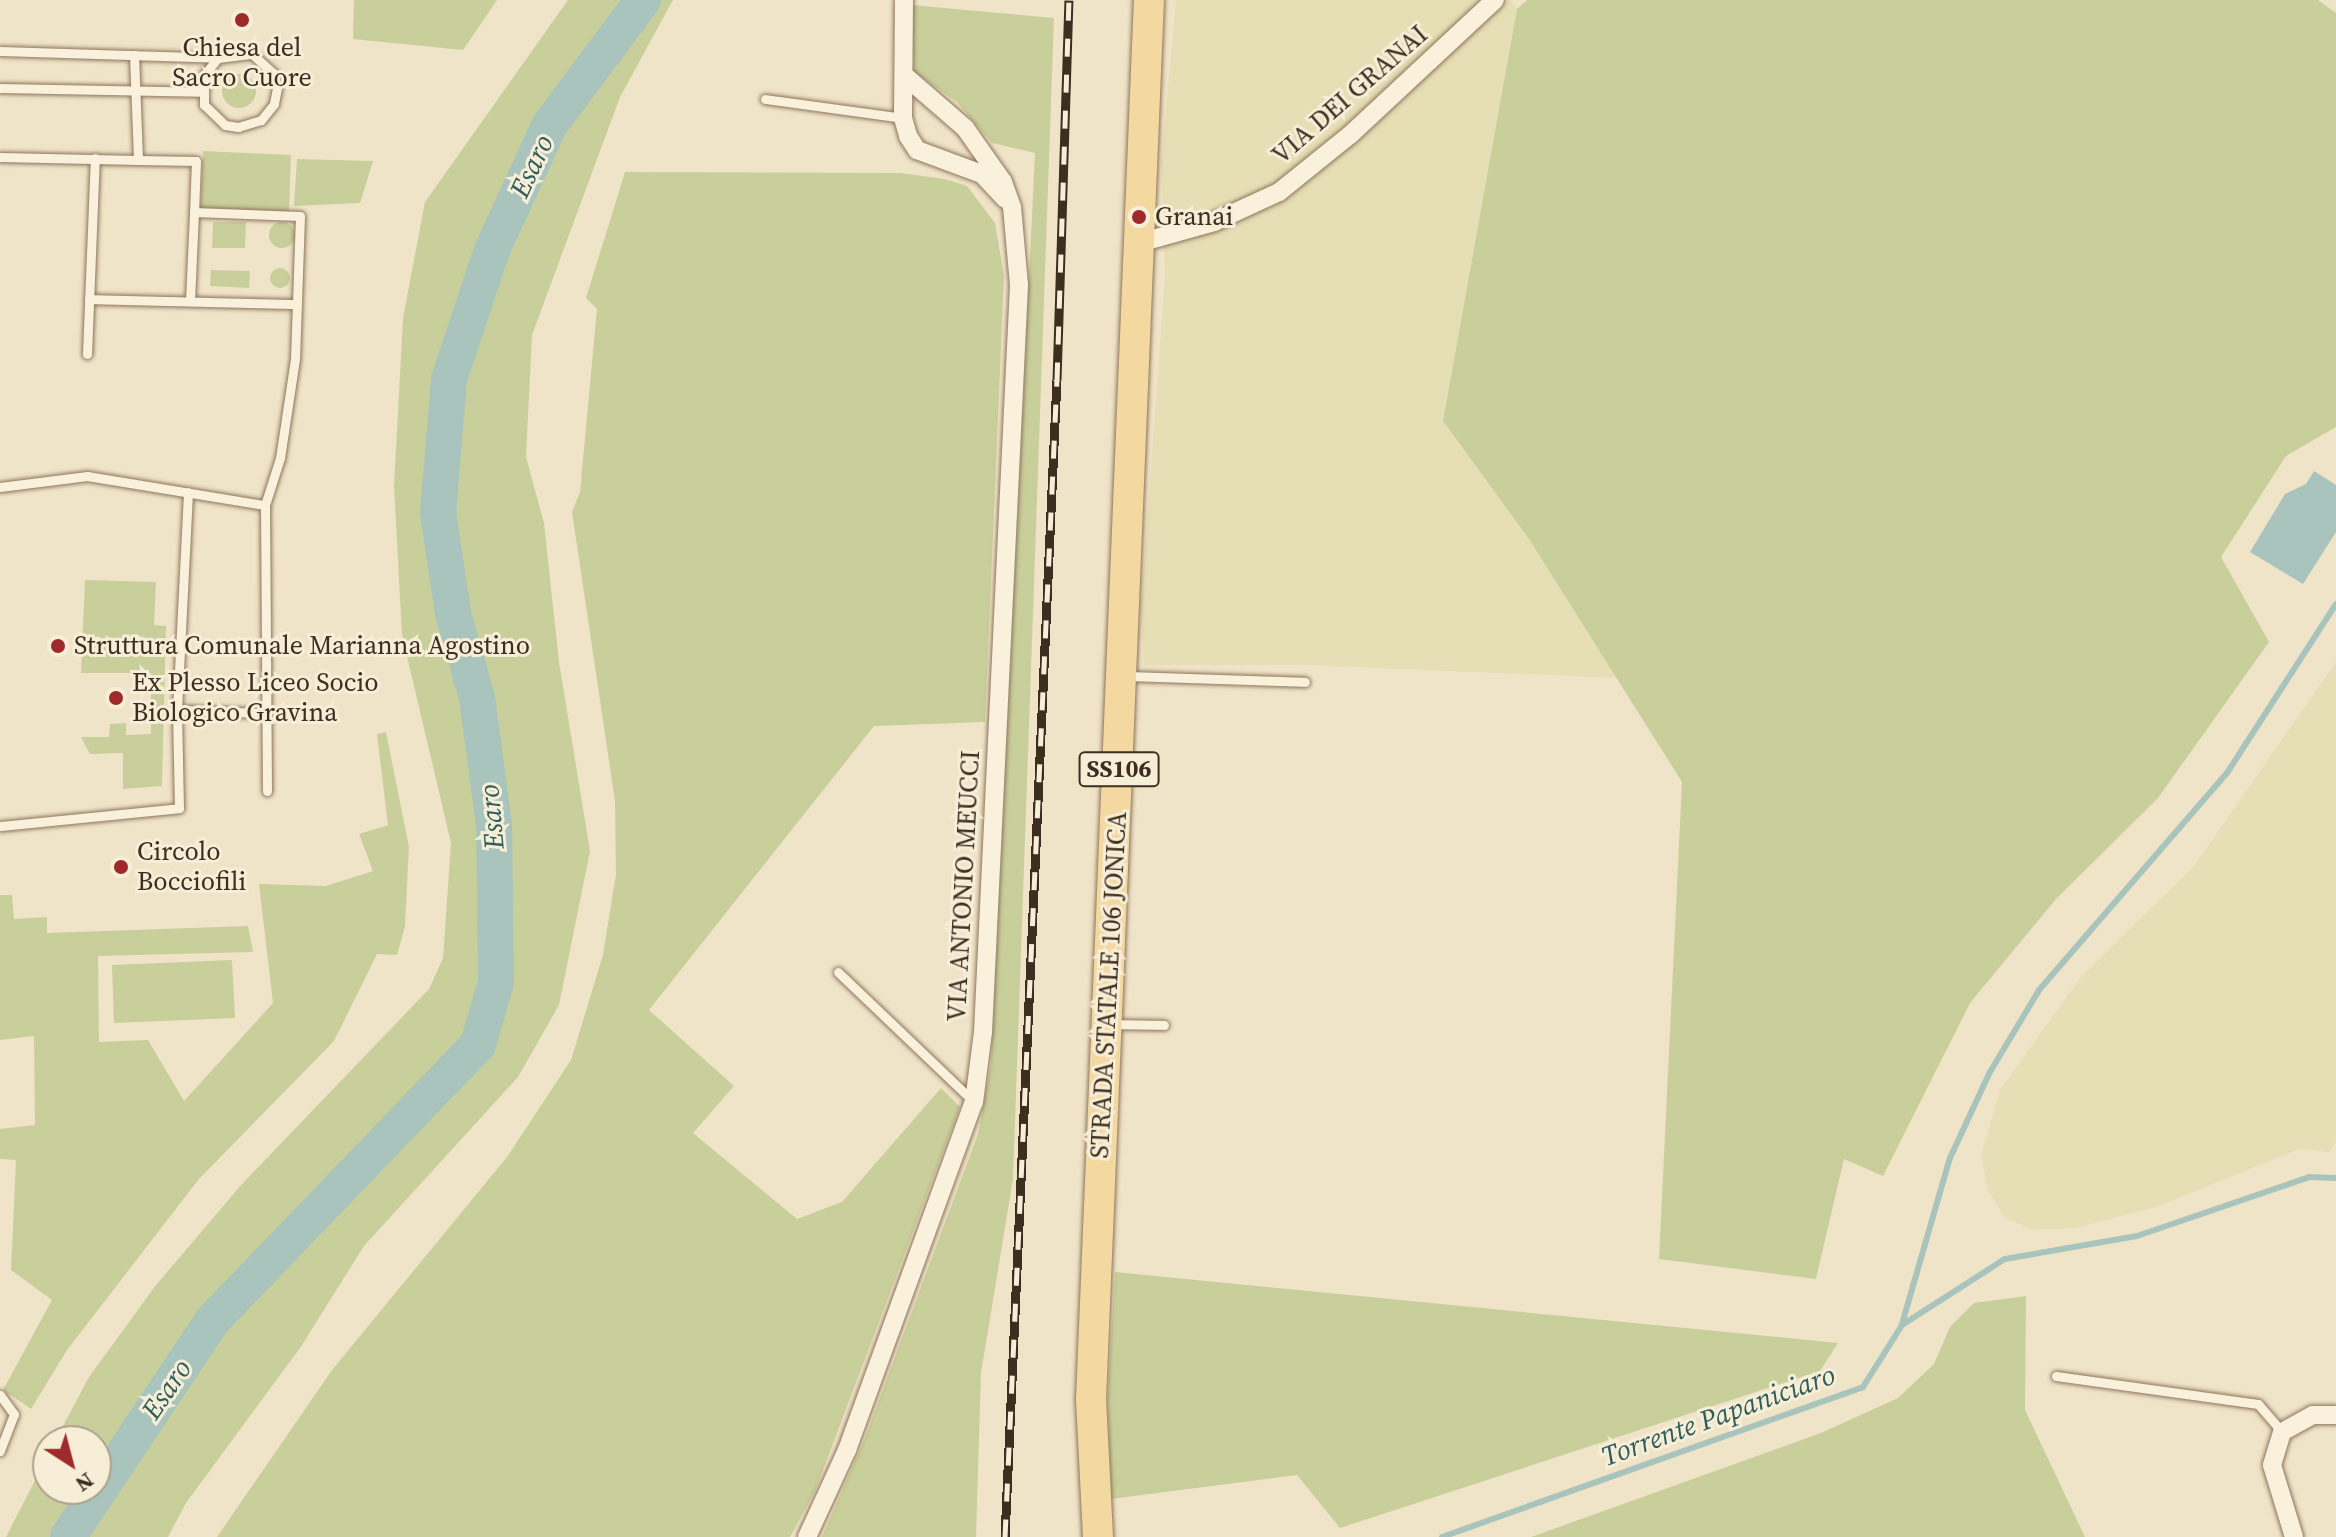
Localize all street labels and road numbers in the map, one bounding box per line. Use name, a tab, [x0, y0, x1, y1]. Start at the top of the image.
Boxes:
street label: VIA DEI GRANAI	[1266, 19, 1434, 171]
road number: SS106	[1077, 749, 1161, 789]
street label: VIA ANTONIO MEUCCI	[941, 750, 987, 1022]
street label: STRADA STATALE 106 JONICA	[1084, 811, 1134, 1159]

